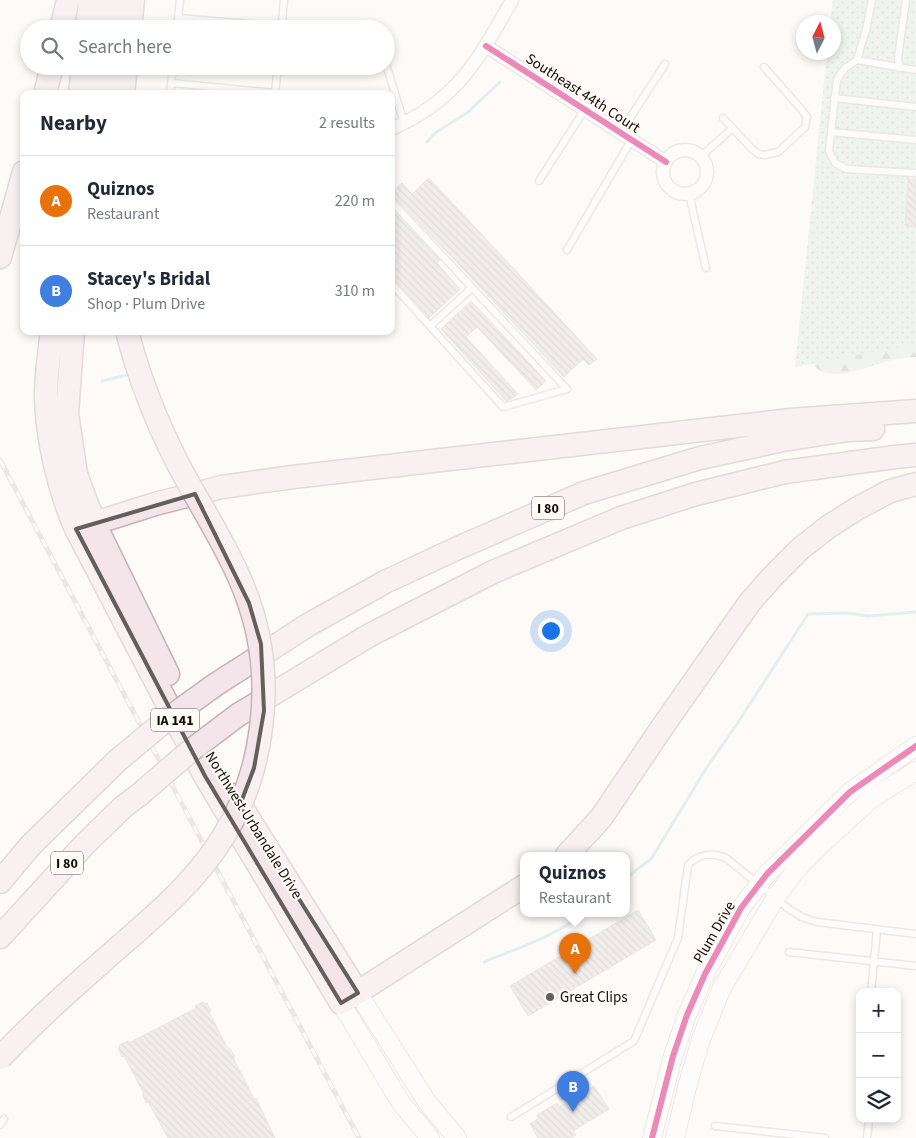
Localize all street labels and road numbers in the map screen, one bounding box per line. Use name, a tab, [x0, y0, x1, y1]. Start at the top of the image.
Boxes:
street label: Southeast 44th Court	[521, 48, 644, 138]
road number: I 80	[532, 496, 564, 520]
road number: IA 141	[151, 708, 199, 732]
street label: Northwest Urbandale Drive	[200, 748, 307, 903]
road number: I 80	[51, 851, 83, 874]
street label: Plum Drive	[688, 897, 741, 967]

